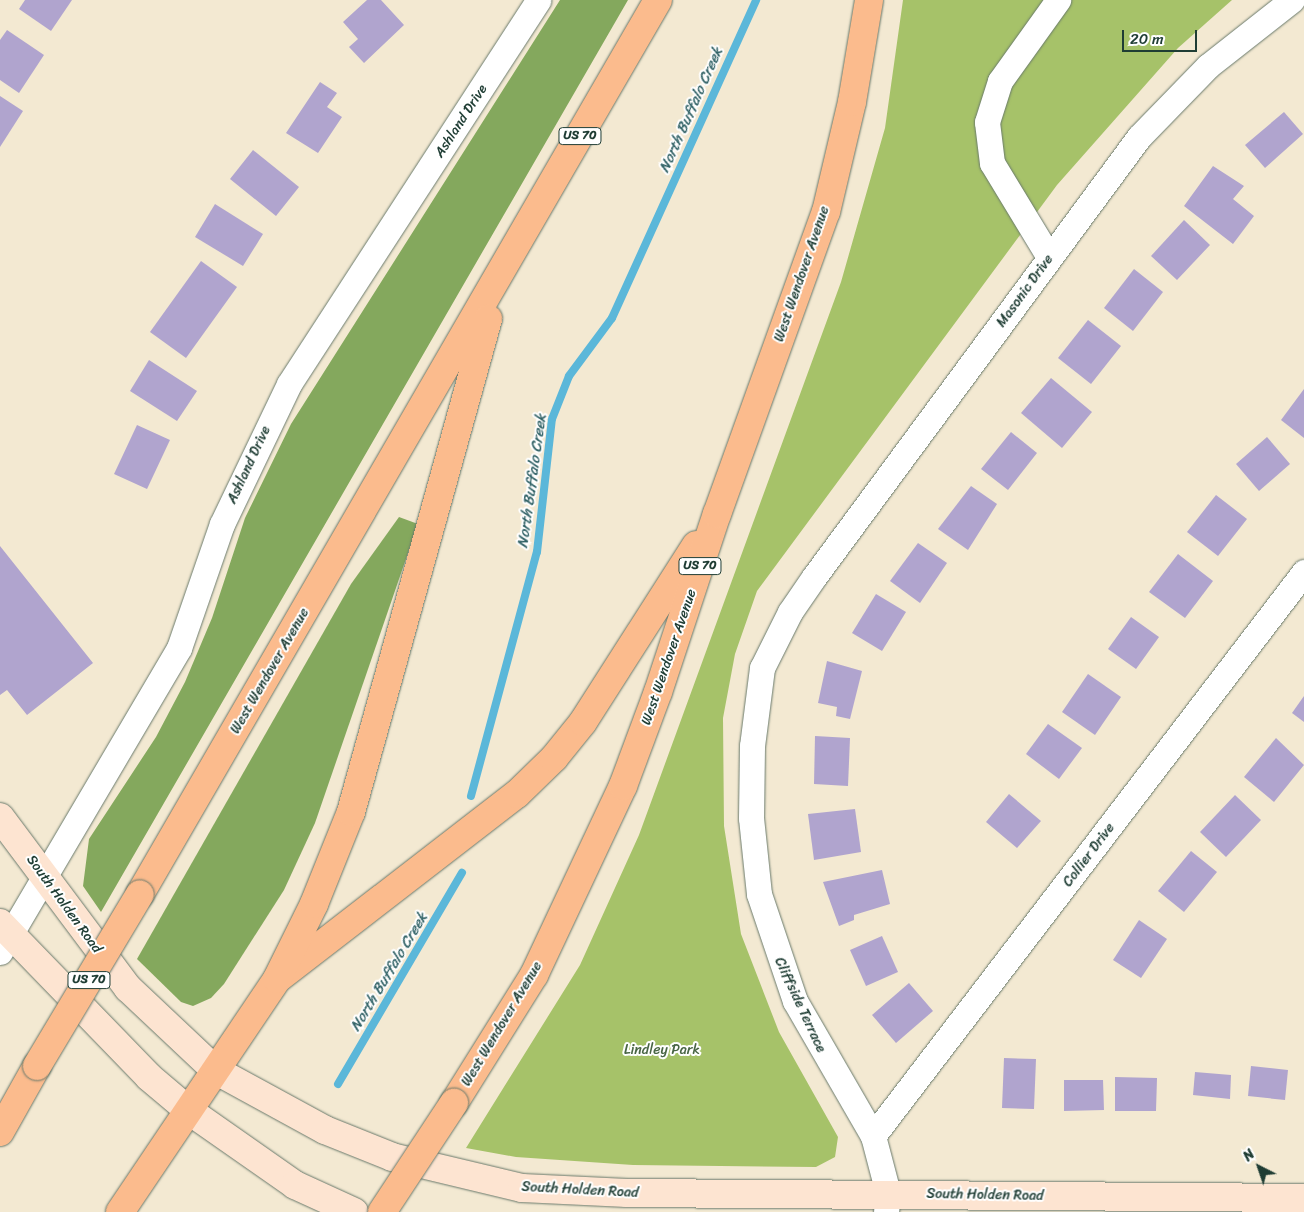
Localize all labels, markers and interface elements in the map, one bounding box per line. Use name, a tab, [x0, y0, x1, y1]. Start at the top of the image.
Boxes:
scale bar	[1124, 20, 1199, 52]
text: 20 m	[1130, 26, 1164, 52]
water label: North Buffalo Creek	[655, 45, 727, 175]
street label: Ashland Drive	[431, 81, 491, 161]
road number: US 70	[558, 126, 602, 146]
street label: West Wendover Avenue	[771, 204, 833, 344]
street label: Masonic Drive	[993, 251, 1057, 331]
water label: North Buffalo Creek	[514, 413, 550, 549]
street label: Ashland Drive	[224, 423, 274, 507]
road number: US 70	[678, 556, 722, 576]
street label: West Wendover Avenue	[638, 587, 700, 727]
street label: West Wendover Avenue	[227, 606, 313, 736]
street label: Collier Drive	[1060, 820, 1118, 890]
street label: South Holden Road	[23, 852, 105, 956]
water label: North Buffalo Creek	[346, 909, 432, 1035]
street label: Cliffside Terrace	[771, 955, 829, 1055]
street label: West Wendover Avenue	[458, 959, 546, 1089]
road number: US 70	[66, 970, 112, 990]
park label: Lindley Park	[624, 1042, 700, 1058]
north arrow	[1234, 1142, 1284, 1192]
text: N	[1237, 1143, 1261, 1168]
street label: South Holden Road	[521, 1179, 639, 1201]
street label: South Holden Road	[926, 1186, 1044, 1204]

